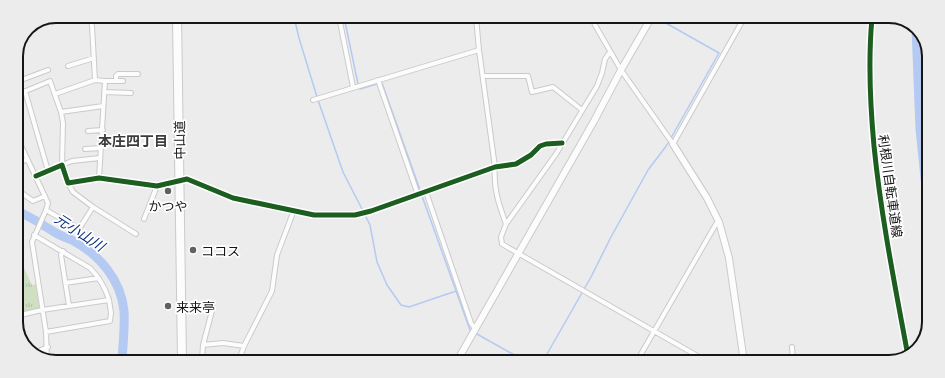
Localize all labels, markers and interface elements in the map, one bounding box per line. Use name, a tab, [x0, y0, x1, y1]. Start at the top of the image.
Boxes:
street label: 中山道	[170, 120, 188, 160]
district label: 本庄四丁目	[98, 131, 168, 150]
street label: 利根川自転車道線	[875, 133, 907, 239]
marker: かつや	[163, 186, 173, 196]
place label: かつや	[148, 197, 188, 214]
water label: 元小山川	[51, 209, 110, 256]
place label: ココス	[201, 242, 240, 259]
marker: ココス	[188, 245, 198, 255]
place label: 来来亭	[176, 298, 215, 315]
marker: 来来亭	[163, 301, 173, 311]

